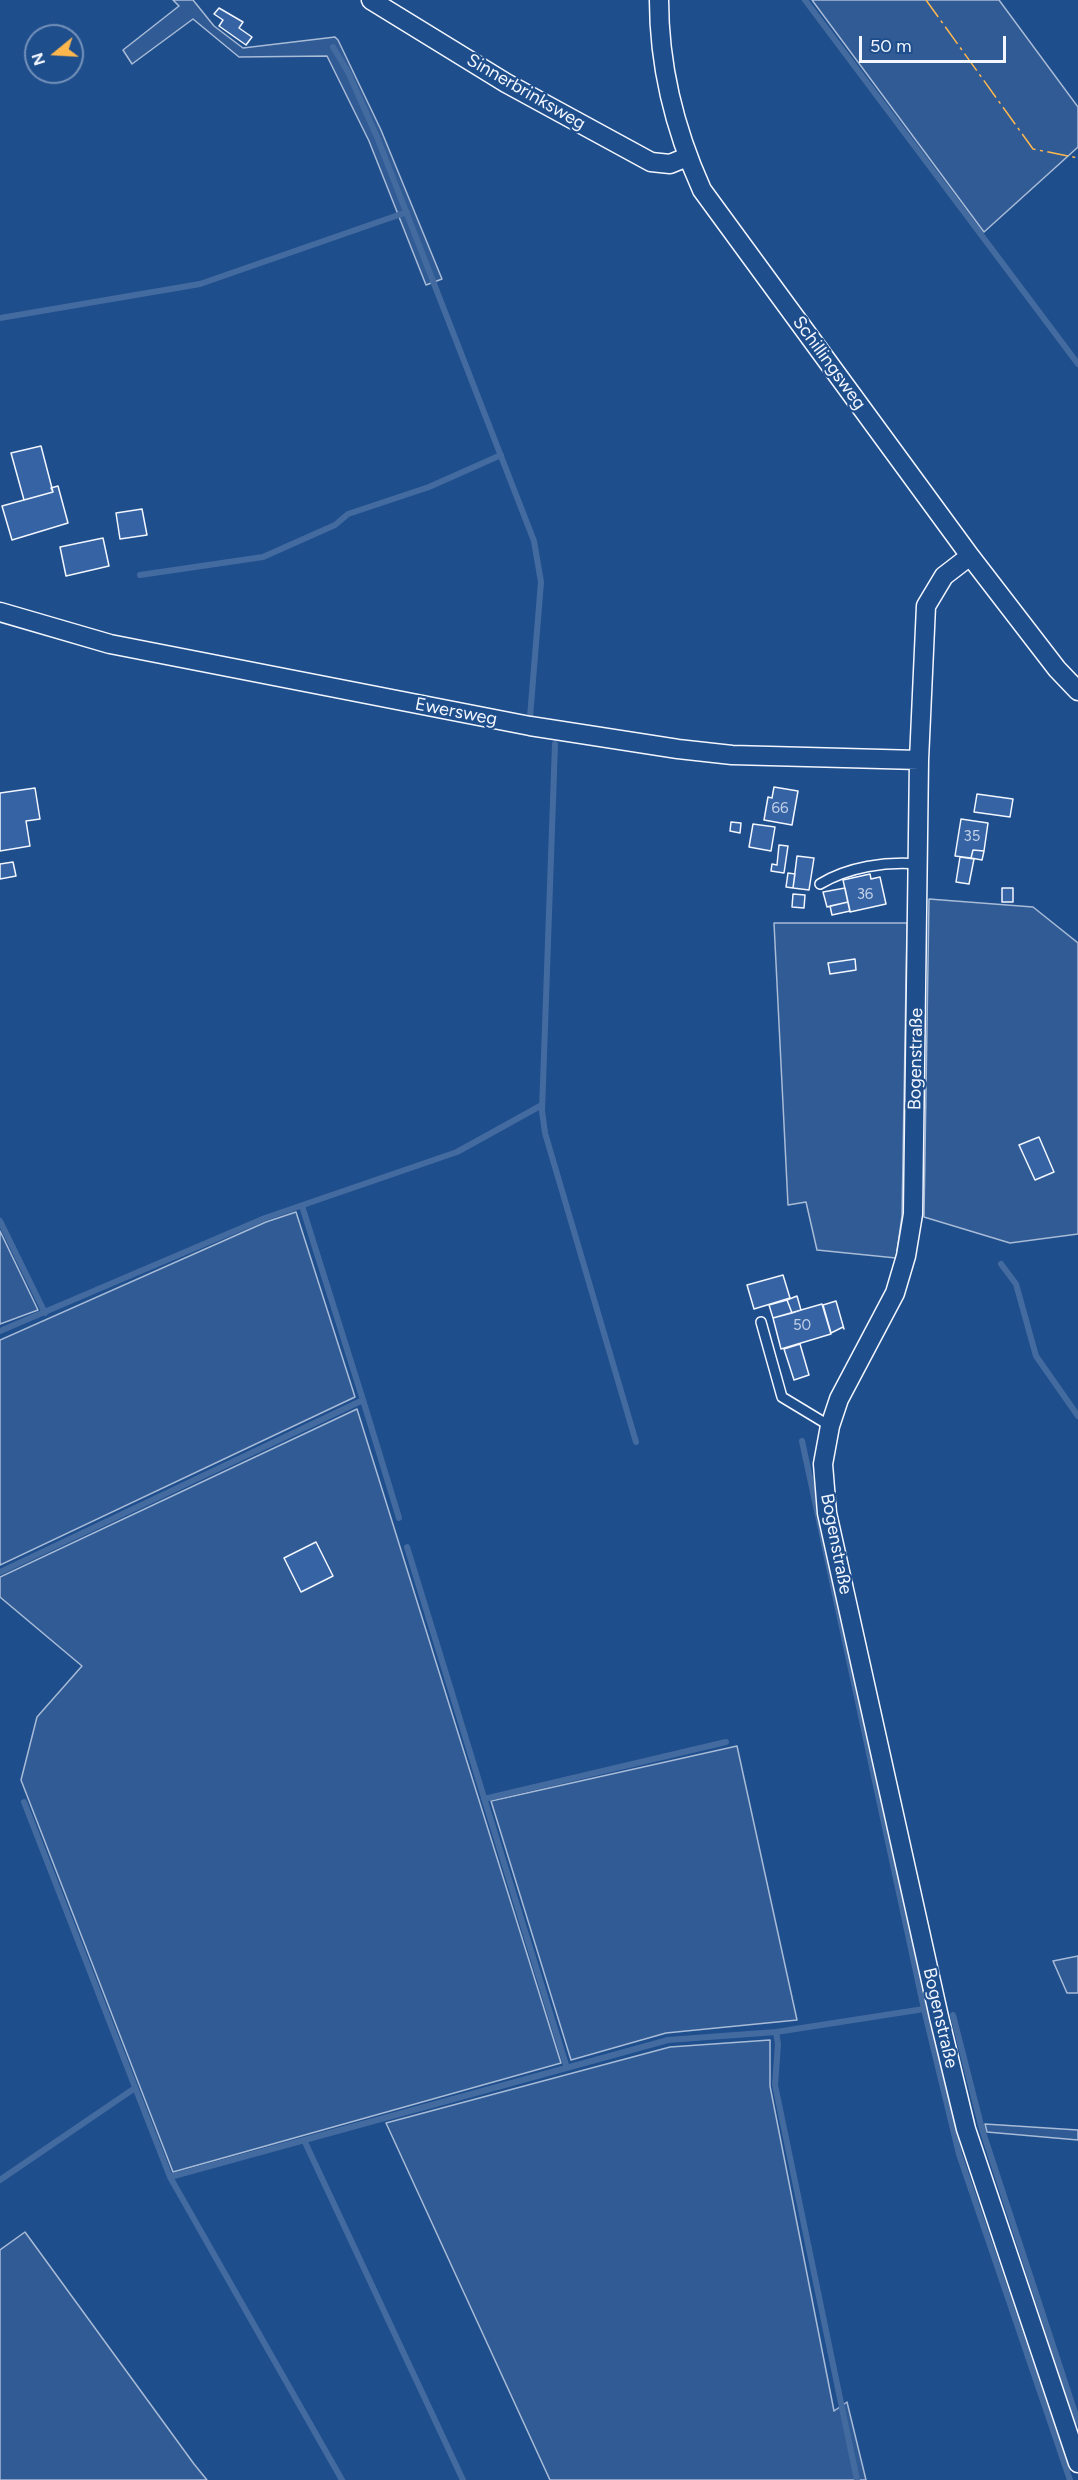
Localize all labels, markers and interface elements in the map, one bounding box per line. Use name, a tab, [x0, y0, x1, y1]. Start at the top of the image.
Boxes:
north arrow	[24, 24, 84, 84]
scale bar	[862, 24, 1009, 62]
text: 50 m	[870, 35, 912, 57]
street label: Sinnerbrinksweg	[463, 49, 589, 135]
text: N	[27, 50, 49, 68]
street label: Schillingsweg	[788, 312, 870, 414]
street label: Ewersweg	[413, 693, 499, 731]
house number: 66	[772, 800, 788, 818]
house number: 35	[964, 828, 980, 846]
house number: 36	[857, 886, 873, 904]
street label: Bogenstraße	[904, 1008, 928, 1110]
house number: 50	[793, 1317, 811, 1335]
street label: Bogenstraße	[816, 1492, 856, 1596]
street label: Bogenstraße	[918, 1966, 962, 2070]

